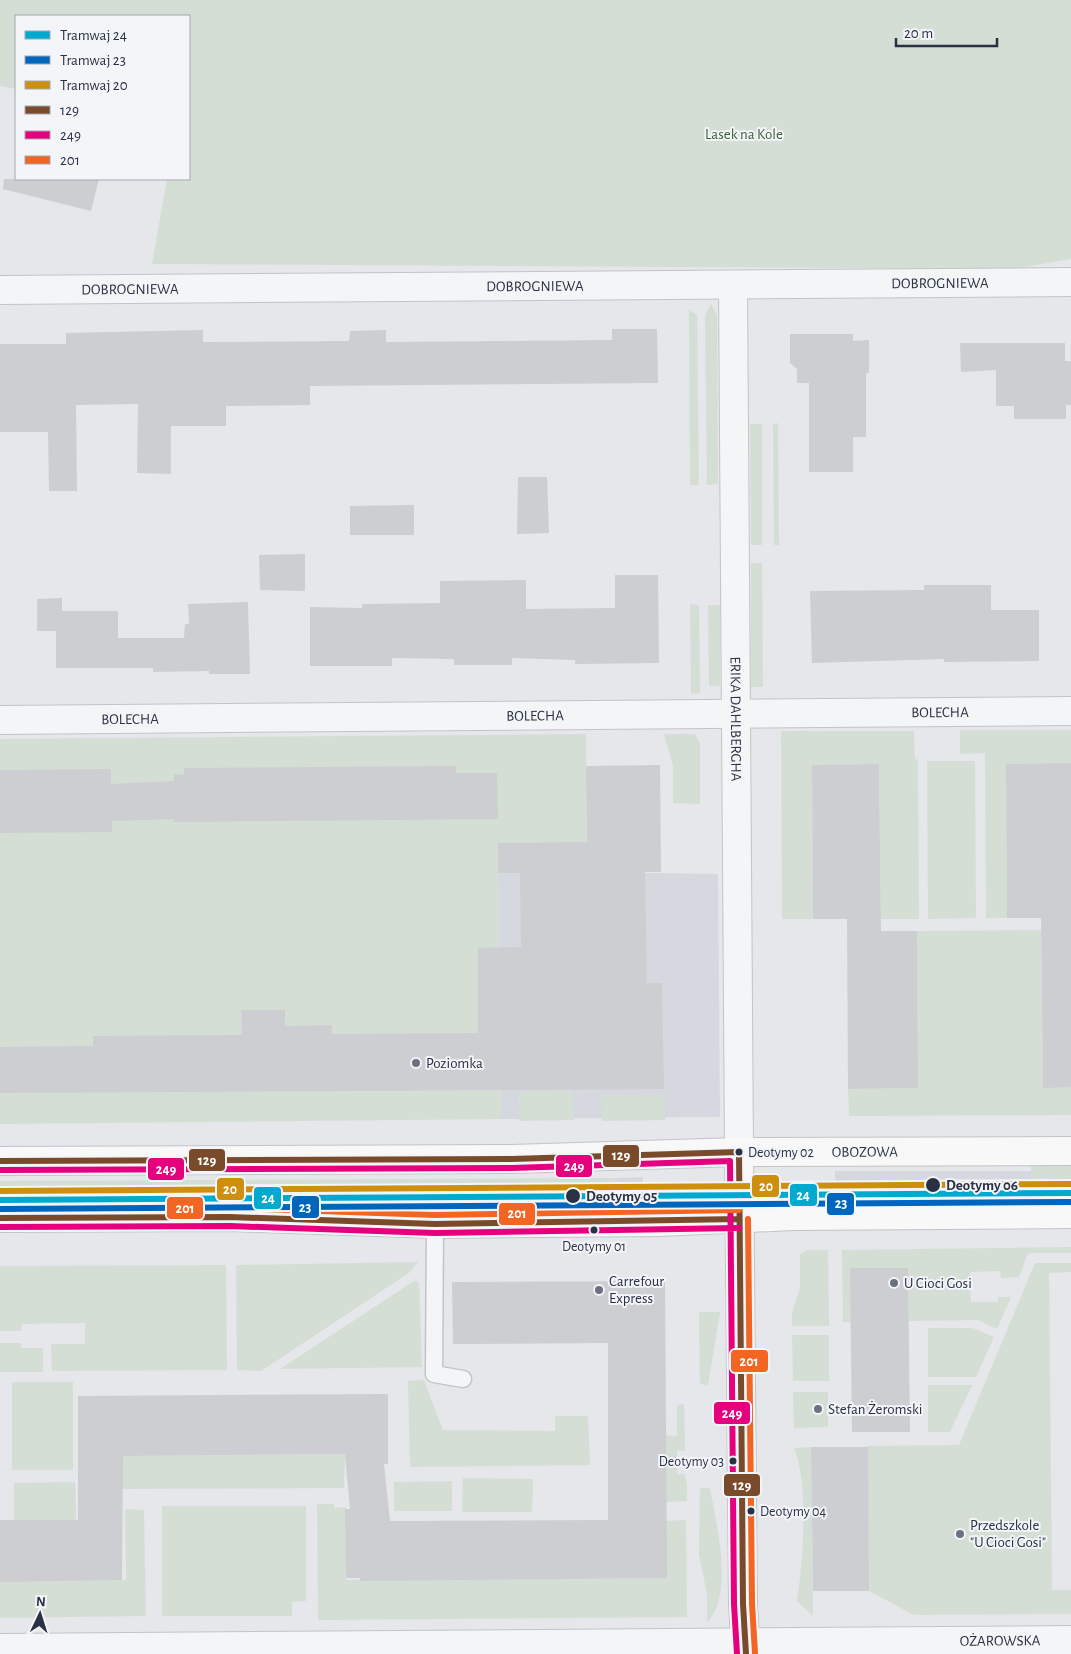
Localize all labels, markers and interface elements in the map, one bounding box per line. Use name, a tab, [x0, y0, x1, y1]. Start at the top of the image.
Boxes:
legend	[15, 15, 190, 180]
scale bar	[896, 15, 997, 47]
text: 20 m	[904, 26, 933, 41]
text: Tramwaj 24	[60, 28, 127, 43]
text: Tramwaj 23	[60, 53, 126, 68]
text: Tramwaj 20	[60, 78, 128, 93]
text: 129	[60, 103, 79, 118]
park label: Lasek na Kole	[705, 127, 783, 142]
text: 249	[60, 128, 81, 143]
text: 201	[60, 153, 80, 168]
street label: DOBROGNIEWA	[891, 276, 989, 291]
street label: DOBROGNIEWA	[486, 279, 584, 294]
street label: DOBROGNIEWA	[81, 282, 179, 297]
street label: ERIKA DAHLBERGHA	[728, 656, 743, 782]
street label: BOLECHA	[911, 705, 969, 720]
street label: BOLECHA	[506, 708, 564, 724]
street label: BOLECHA	[101, 712, 159, 727]
place label: Poziomka	[426, 1056, 483, 1071]
marker: Poziomka	[410, 1057, 422, 1069]
line badge: 129	[602, 1144, 640, 1168]
street label: OBOZOWA	[832, 1145, 898, 1160]
place label: Deotymy 02	[748, 1146, 814, 1160]
marker: Deotymy 02	[734, 1147, 744, 1157]
line badge: 129	[188, 1148, 226, 1172]
text: 129	[612, 1149, 630, 1163]
text: 129	[198, 1154, 216, 1168]
line badge: 249	[555, 1154, 593, 1178]
line badge: 249	[147, 1157, 185, 1181]
text: 249	[564, 1160, 584, 1174]
text: 249	[156, 1163, 176, 1177]
line badge: 20	[751, 1174, 780, 1198]
marker: Deotymy 06	[924, 1176, 942, 1194]
line badge: 20	[216, 1177, 245, 1201]
place label: Deotymy 06	[946, 1178, 1018, 1193]
text: 20	[759, 1180, 773, 1194]
text: 20	[223, 1183, 237, 1197]
line badge: 24	[789, 1183, 818, 1207]
line badge: 24	[253, 1186, 282, 1210]
marker: Deotymy 05	[564, 1187, 582, 1205]
place label: Deotymy 05	[586, 1189, 657, 1204]
text: 24	[796, 1189, 810, 1203]
text: 24	[261, 1192, 275, 1206]
line badge: 23	[826, 1192, 855, 1216]
line badge: 23	[291, 1195, 320, 1219]
line badge: 201	[166, 1196, 204, 1220]
text: 23	[835, 1197, 847, 1211]
text: 23	[299, 1201, 311, 1215]
text: 201	[176, 1202, 194, 1216]
line badge: 201	[498, 1202, 536, 1226]
text: 201	[508, 1207, 526, 1221]
marker: Deotymy 01	[589, 1225, 599, 1235]
place label: Deotymy 01	[562, 1240, 626, 1254]
place label: Carrefour Express	[609, 1274, 664, 1306]
place label: U Cioci Gosi	[904, 1276, 972, 1291]
marker: U Cioci Gosi	[888, 1277, 900, 1289]
marker: Carrefour Express	[593, 1284, 605, 1296]
line badge: 201	[730, 1349, 769, 1373]
text: 201	[740, 1355, 758, 1369]
place label: Stefan Żeromski	[828, 1400, 922, 1417]
line badge: 249	[713, 1401, 751, 1425]
marker: Stefan Żeromski	[812, 1403, 824, 1415]
text: 249	[722, 1407, 742, 1421]
place label: Deotymy 03	[659, 1455, 724, 1469]
marker: Deotymy 03	[728, 1456, 738, 1466]
line badge: 129	[723, 1473, 761, 1497]
text: 129	[733, 1479, 751, 1493]
place label: Deotymy 04	[760, 1505, 826, 1519]
marker: Deotymy 04	[746, 1506, 756, 1516]
place label: Przedszkole "U Cioci Gosi"	[970, 1518, 1046, 1550]
marker: Przedszkole "U Cioci Gosi"	[954, 1528, 966, 1540]
north arrow	[15, 1589, 65, 1639]
text: N	[35, 1595, 46, 1609]
street label: OŻAROWSKA	[960, 1632, 1041, 1649]

